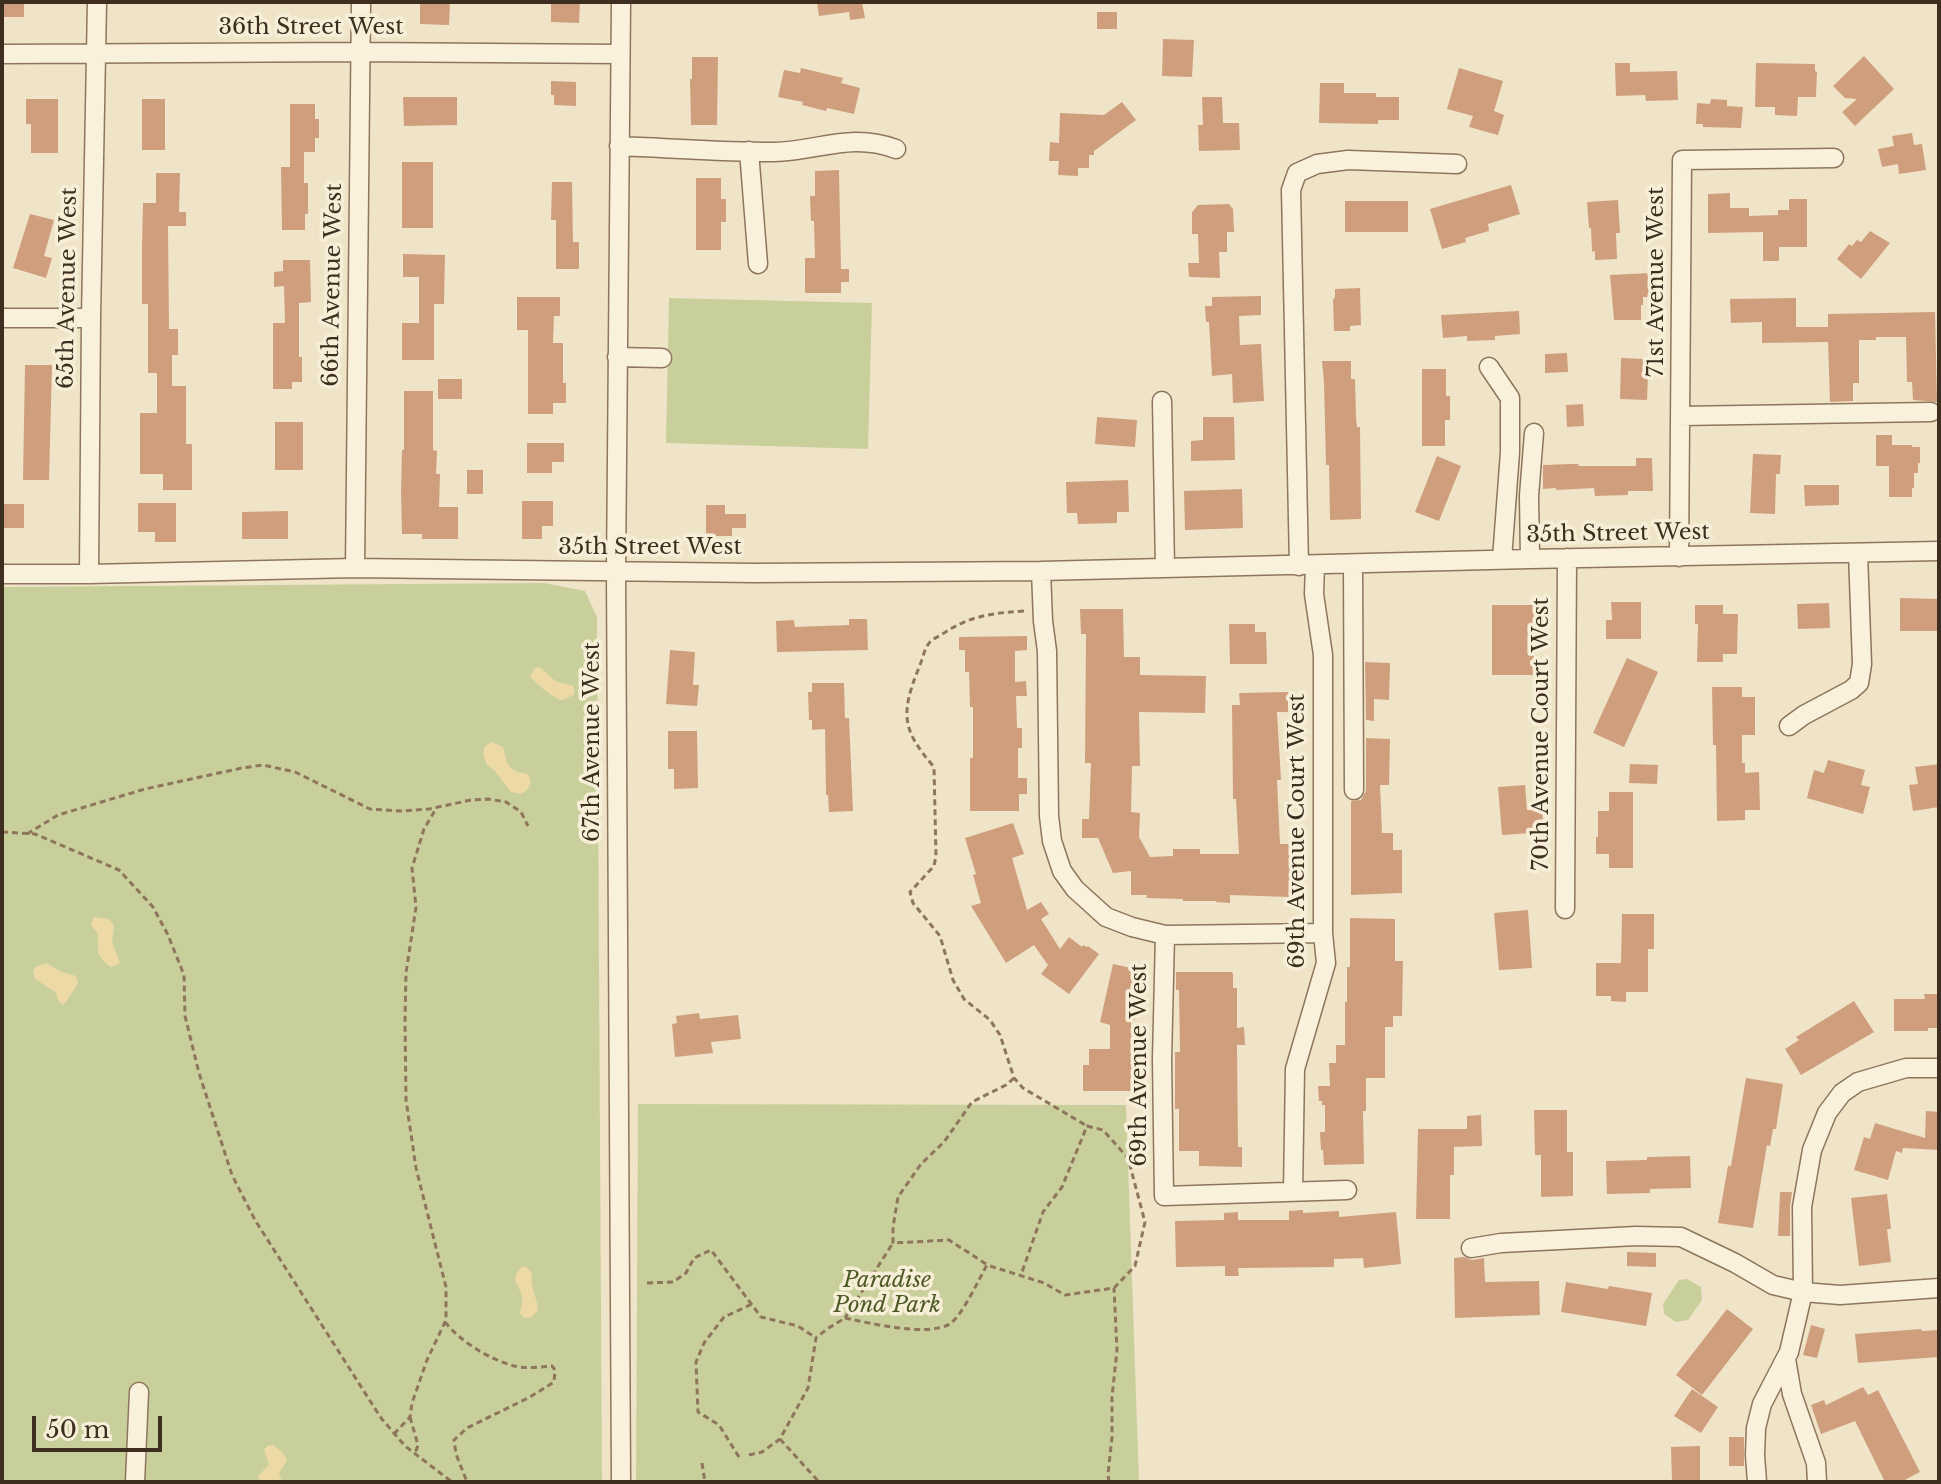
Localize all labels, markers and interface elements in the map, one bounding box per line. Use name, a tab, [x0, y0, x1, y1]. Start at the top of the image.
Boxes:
street label: 36th Street West	[218, 15, 404, 41]
street label: 66th Avenue West	[318, 183, 348, 387]
street label: 65th Avenue West	[53, 187, 83, 389]
street label: 71st Avenue West	[1644, 187, 1670, 377]
street label: 35th Street West	[1526, 519, 1710, 549]
street label: 35th Street West	[558, 535, 742, 561]
street label: 70th Avenue Court West	[1529, 597, 1555, 871]
street label: 67th Avenue West	[580, 642, 606, 842]
street label: 69th Avenue Court West	[1285, 693, 1311, 969]
street label: 69th Avenue West	[1127, 963, 1153, 1167]
park label: Paradise Pond Park	[834, 1268, 940, 1320]
scale bar	[36, 1400, 166, 1450]
text: 50 m	[46, 1415, 109, 1444]

